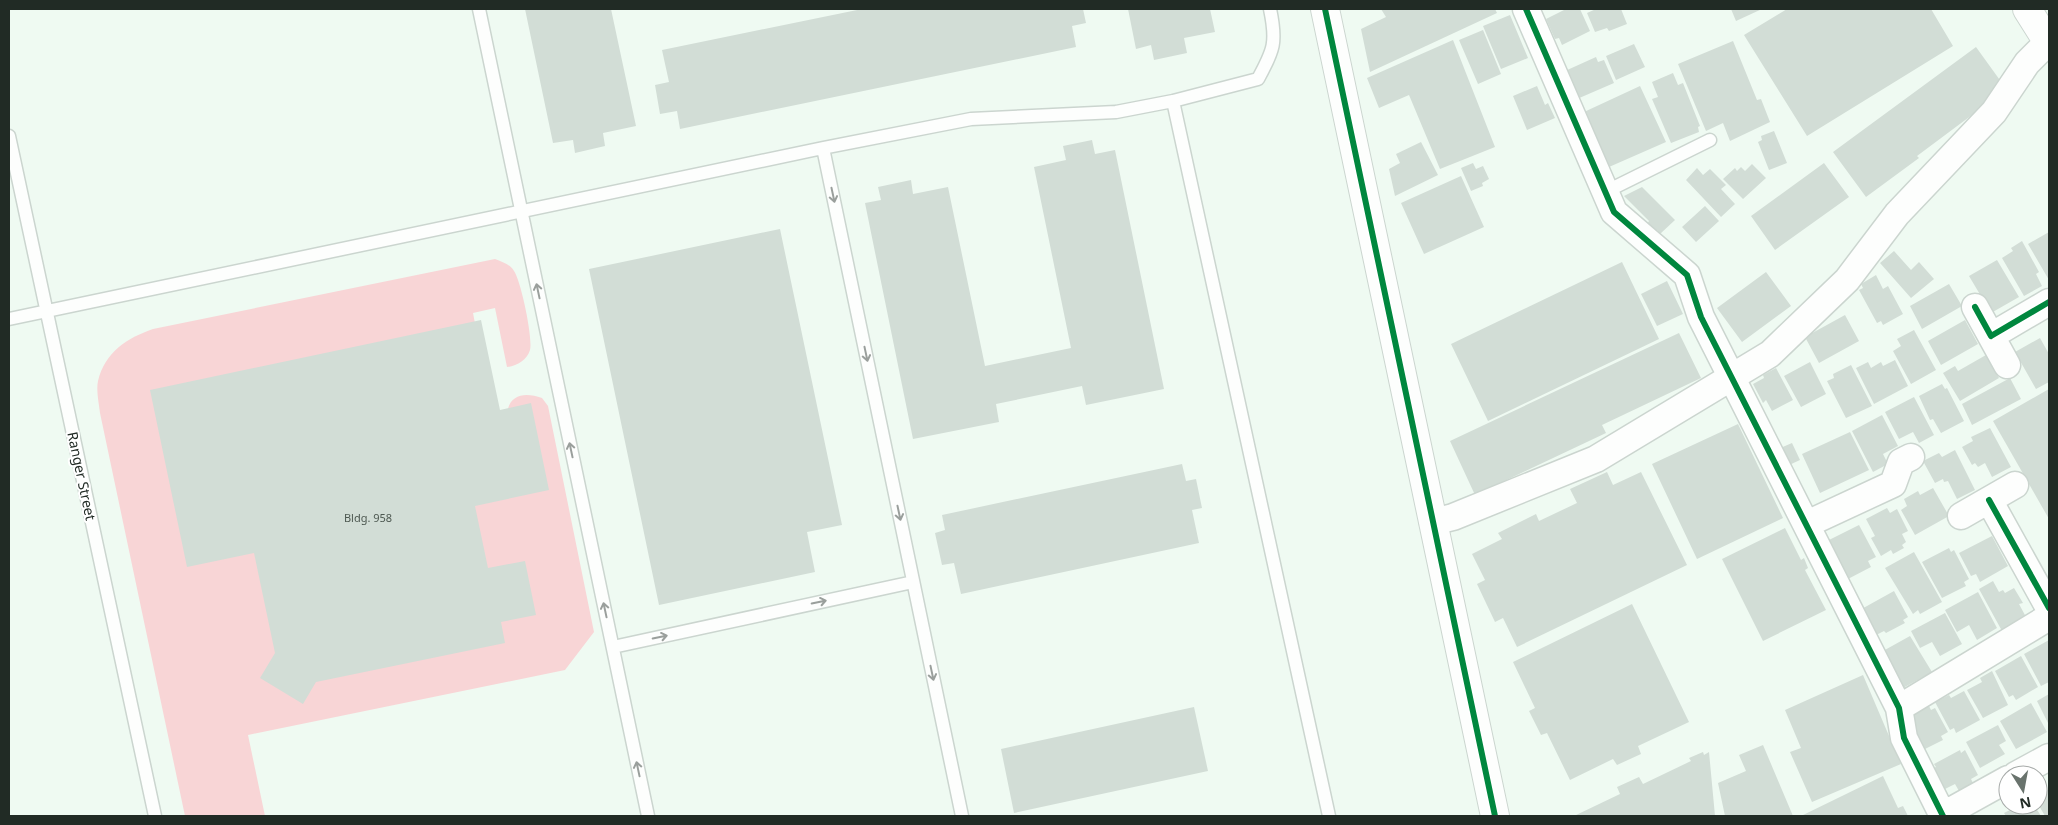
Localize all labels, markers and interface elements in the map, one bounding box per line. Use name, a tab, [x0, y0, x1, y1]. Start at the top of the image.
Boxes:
one-way arrow	[828, 187, 838, 203]
one-way arrow	[533, 284, 542, 300]
one-way arrow	[862, 346, 871, 362]
street label: Ranger Street	[63, 430, 101, 522]
one-way arrow	[566, 443, 576, 459]
one-way arrow	[895, 505, 904, 521]
house number: Bldg. 958	[344, 510, 392, 525]
one-way arrow	[811, 597, 827, 606]
one-way arrow	[600, 602, 609, 618]
one-way arrow	[652, 632, 668, 641]
one-way arrow	[928, 664, 937, 680]
one-way arrow	[633, 761, 642, 777]
north arrow	[1998, 765, 2048, 815]
text: N	[2018, 793, 2033, 814]

